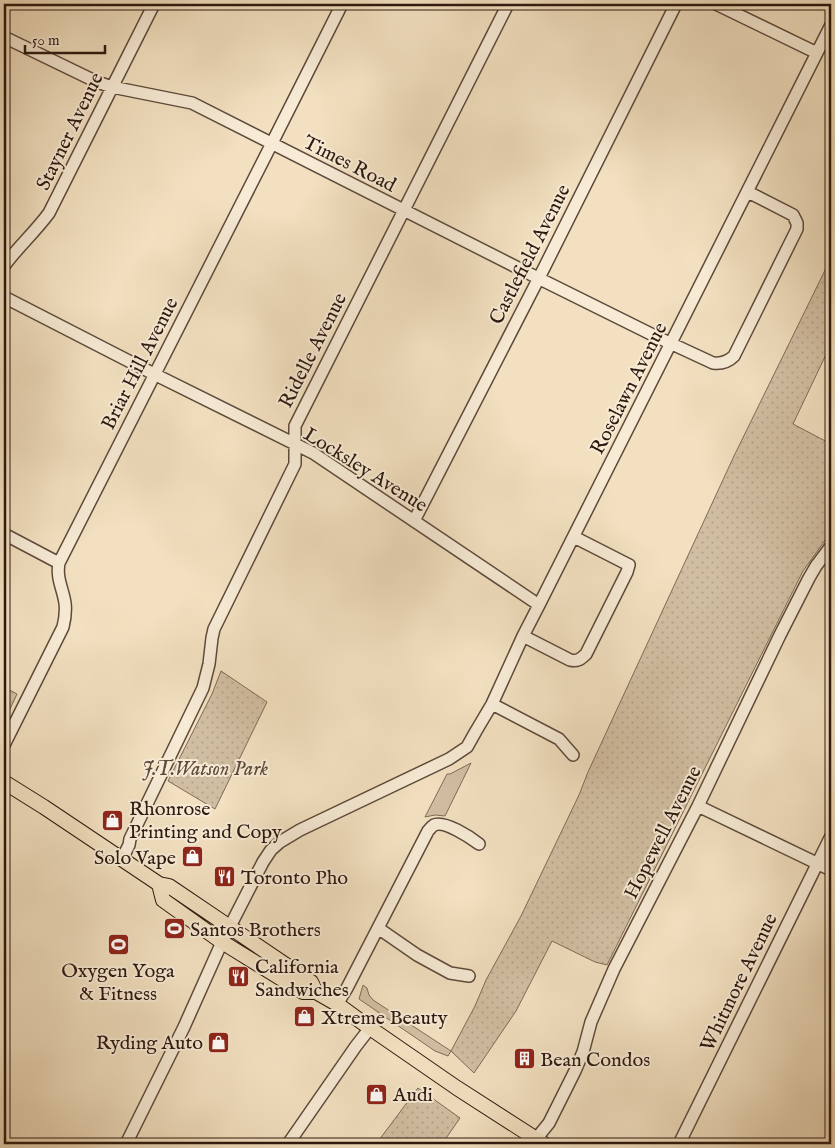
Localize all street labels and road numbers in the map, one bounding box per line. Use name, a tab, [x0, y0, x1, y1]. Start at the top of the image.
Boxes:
street label: Stayner Avenue	[31, 69, 110, 195]
street label: Times Road	[299, 130, 400, 199]
street label: Castlefield Avenue	[484, 180, 576, 329]
street label: Ridelle Avenue	[274, 289, 353, 412]
street label: Briar Hill Avenue	[96, 293, 184, 434]
street label: Roselawn Avenue	[585, 318, 673, 459]
street label: Locksley Avenue	[299, 422, 432, 518]
street label: Hopewell Avenue	[619, 762, 708, 904]
street label: Whitmore Avenue	[695, 909, 784, 1056]

